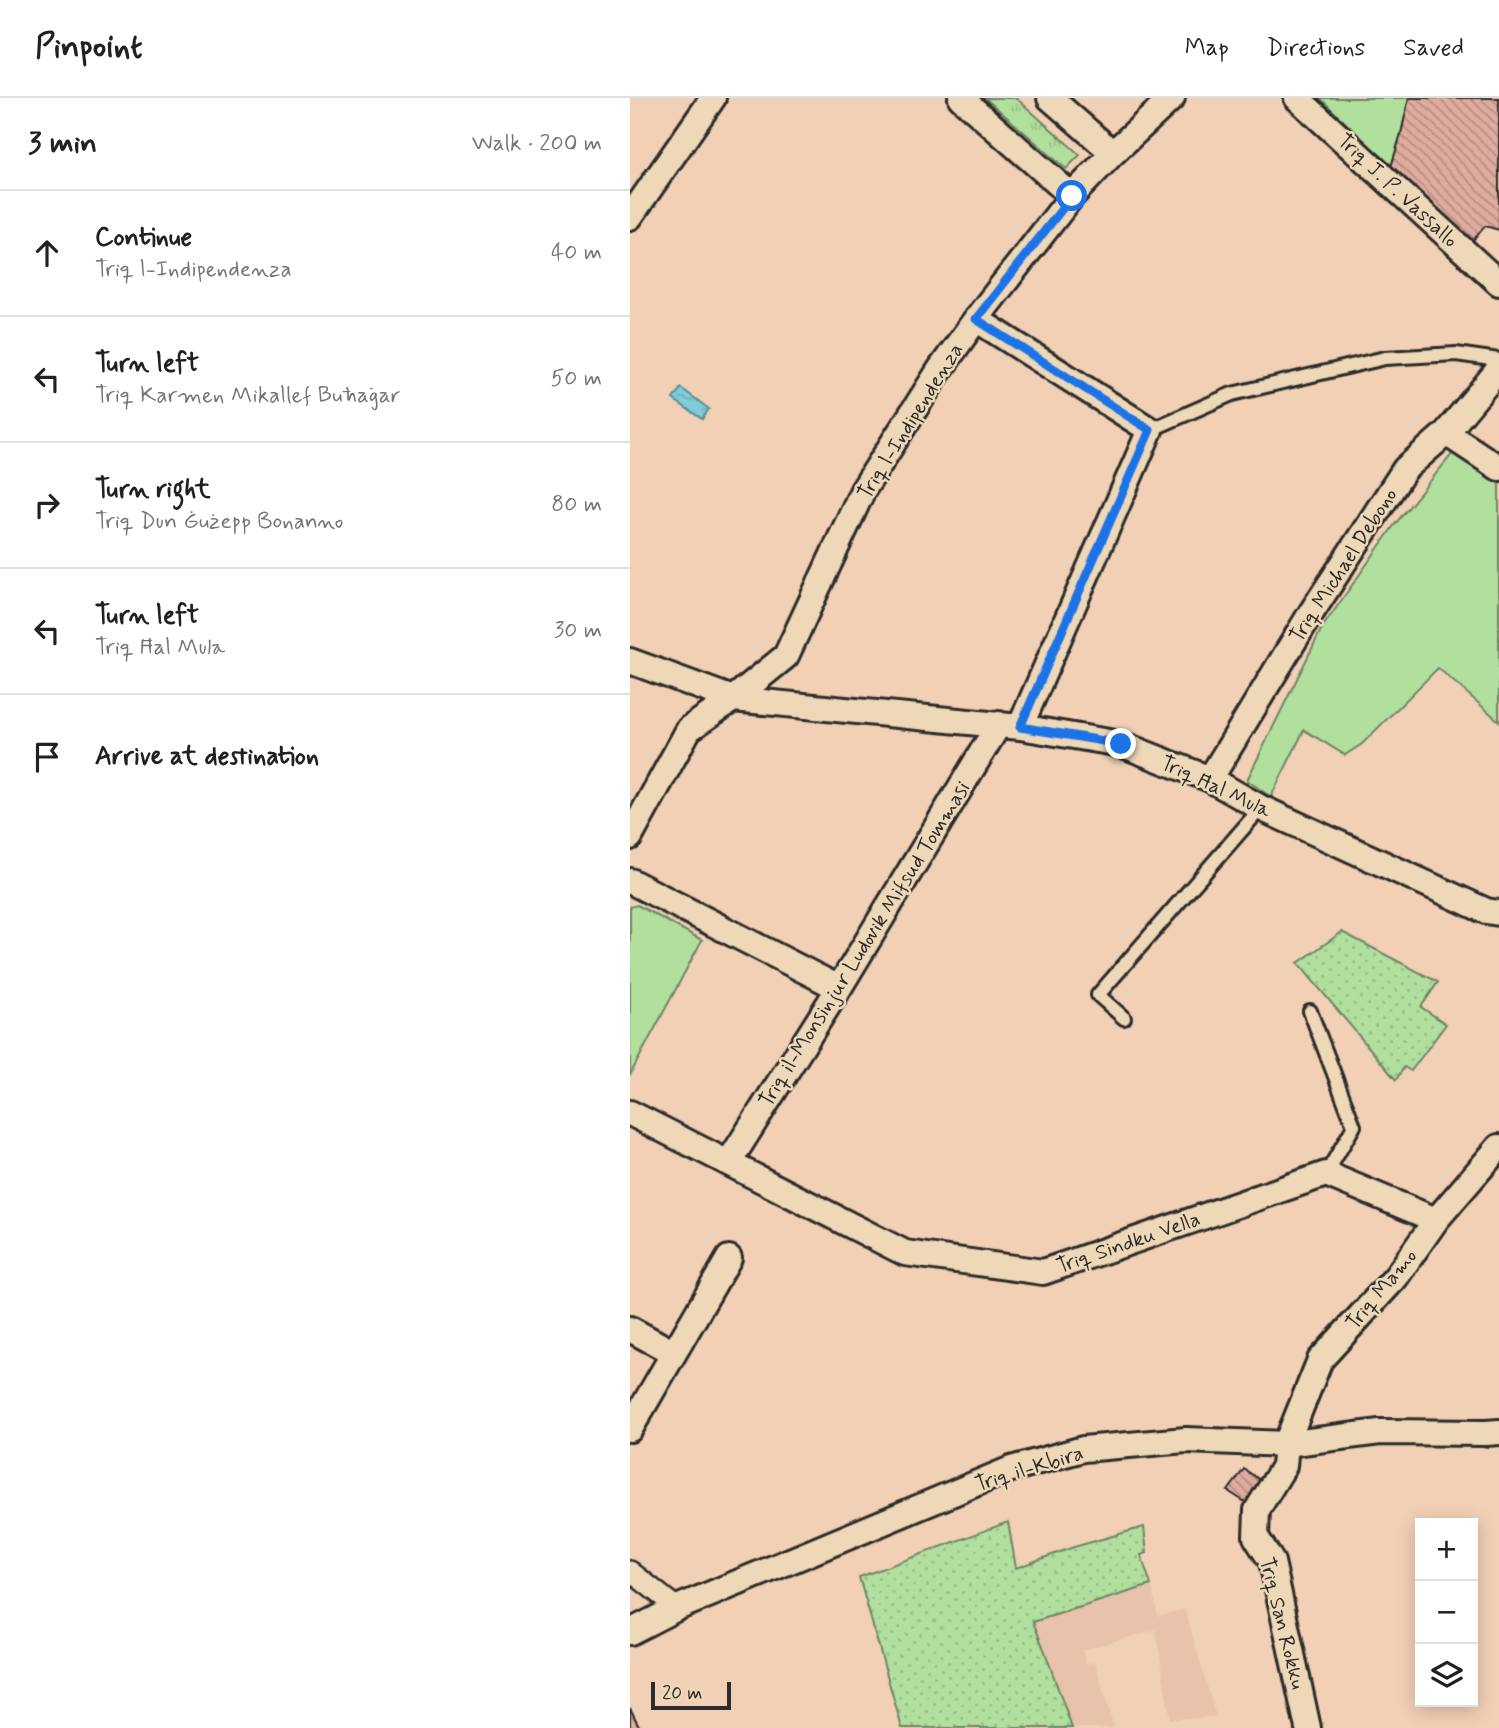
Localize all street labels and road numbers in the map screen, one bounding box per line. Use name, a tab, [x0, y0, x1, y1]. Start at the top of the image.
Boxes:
street label: Triq J. P. Vassallo	[1331, 127, 1464, 254]
street label: Triq l-Indipendenza	[851, 338, 970, 505]
street label: Triq Michael Debono	[1283, 483, 1404, 648]
street label: Triq Ħal Mula	[1156, 749, 1276, 825]
street label: Triq il-Monsinjur Ludovik Mifsud Tommasi	[753, 776, 977, 1113]
street label: Triq Sindku Vella	[1053, 1205, 1204, 1281]
street label: Triq Mamo	[1340, 1243, 1424, 1336]
street label: Triq il-Kbira	[972, 1439, 1087, 1499]
street label: Triq San Rokku	[1252, 1554, 1312, 1692]

